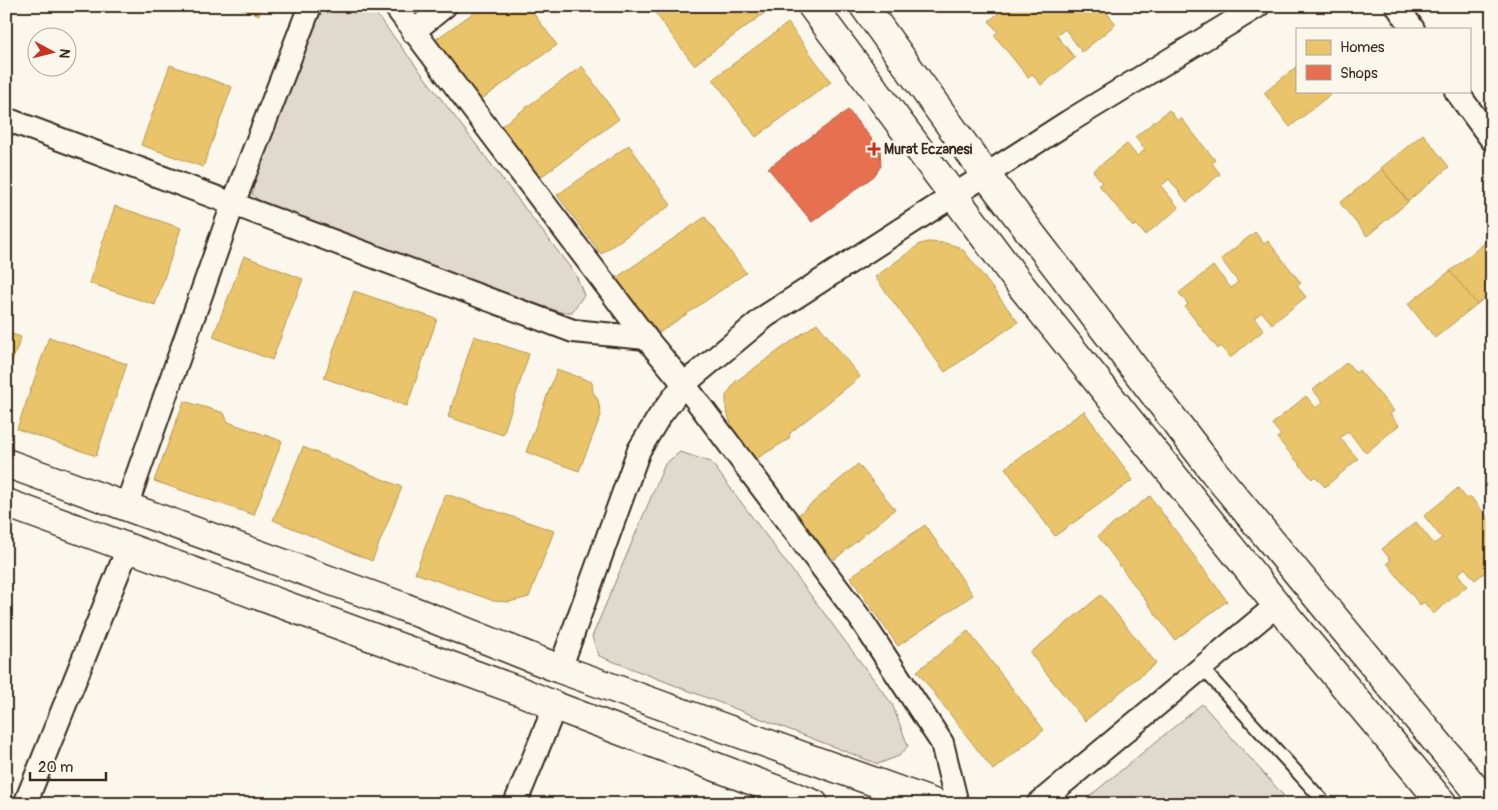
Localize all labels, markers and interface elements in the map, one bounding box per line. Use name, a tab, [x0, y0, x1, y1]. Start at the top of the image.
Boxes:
north arrow	[28, 28, 78, 78]
legend	[1296, 28, 1470, 92]
text: Homes	[1340, 38, 1385, 57]
text: N	[55, 48, 73, 59]
text: Shops	[1340, 64, 1378, 83]
place label: Murat Eczanesi	[884, 141, 973, 158]
marker: Murat Eczanesi	[868, 143, 880, 155]
scale bar	[30, 750, 106, 782]
text: 20 m	[38, 758, 73, 777]

